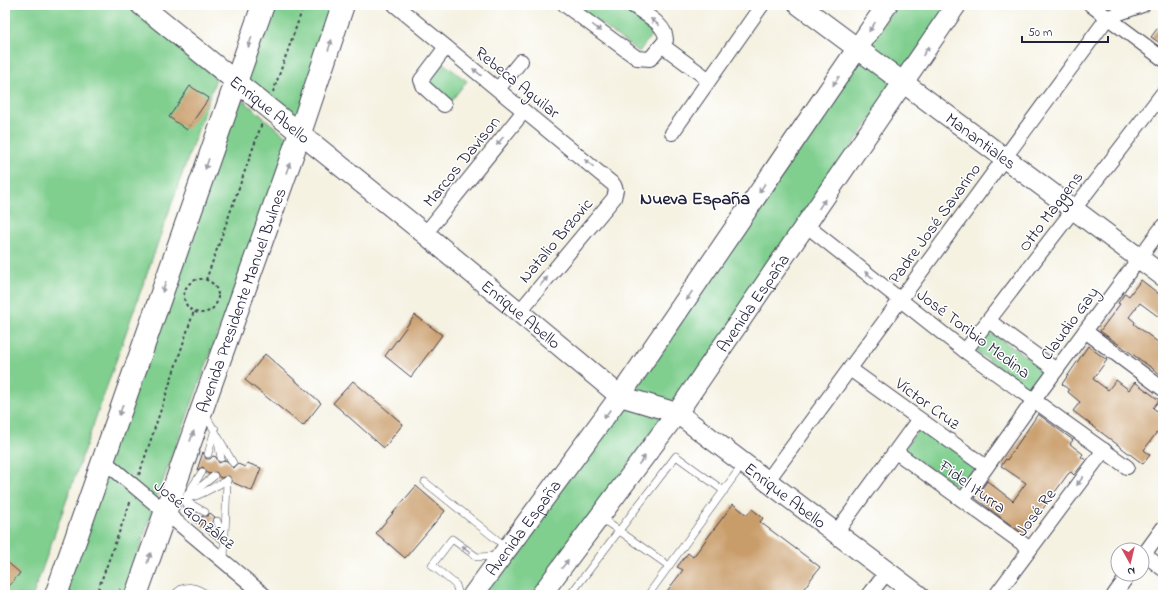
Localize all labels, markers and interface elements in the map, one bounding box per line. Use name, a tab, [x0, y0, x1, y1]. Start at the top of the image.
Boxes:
one-way arrow	[650, 18, 661, 26]
scale bar	[1022, 18, 1108, 44]
one-way arrow	[868, 22, 876, 32]
one-way arrow	[591, 24, 602, 32]
text: 50 m	[1028, 24, 1052, 42]
one-way arrow	[247, 36, 253, 48]
one-way arrow	[327, 39, 333, 51]
street label: Rebeca Aguilar	[468, 41, 565, 127]
one-way arrow	[922, 45, 930, 56]
one-way arrow	[471, 68, 482, 76]
street label: Enrique Abello	[224, 70, 315, 151]
one-way arrow	[832, 75, 839, 87]
street label: Manantiales	[940, 107, 1021, 176]
street label: Marcos Davison	[417, 111, 507, 213]
one-way arrow	[495, 136, 504, 146]
street label: Padre José Savarino	[883, 158, 988, 289]
one-way arrow	[204, 159, 210, 171]
one-way arrow	[583, 159, 594, 167]
one-way arrow	[285, 162, 291, 174]
street label: Otto Maggens	[1013, 166, 1091, 259]
one-way arrow	[758, 183, 766, 193]
street label: Avenida Presidente Manuel Bulnes	[191, 185, 294, 417]
district label: Nueva España	[640, 187, 750, 213]
street label: Natalio Brzovic	[513, 193, 600, 289]
one-way arrow	[818, 199, 826, 209]
street label: Avenida España	[711, 249, 796, 358]
one-way arrow	[863, 271, 874, 280]
street label: Enrique Abello	[475, 274, 566, 356]
one-way arrow	[540, 276, 549, 287]
one-way arrow	[161, 282, 167, 294]
street label: Claudio Gay	[1035, 282, 1106, 367]
street label: José Toribio Medina	[911, 283, 1035, 385]
one-way arrow	[685, 290, 693, 301]
street label: Víctor Cruz	[889, 371, 965, 437]
one-way arrow	[118, 404, 124, 416]
one-way arrow	[603, 409, 611, 419]
one-way arrow	[189, 429, 195, 441]
one-way arrow	[638, 454, 647, 465]
street label: Fidel Iturra	[933, 454, 1011, 520]
street label: Enrique Abello	[738, 457, 831, 536]
street label: José González	[148, 474, 241, 557]
street label: Avenida España	[480, 475, 568, 582]
one-way arrow	[1076, 476, 1084, 486]
street label: José Re	[1010, 483, 1063, 542]
north arrow	[1110, 542, 1150, 582]
one-way arrow	[461, 545, 471, 553]
one-way arrow	[146, 552, 152, 564]
one-way arrow	[561, 558, 569, 569]
text: N	[1126, 562, 1136, 579]

